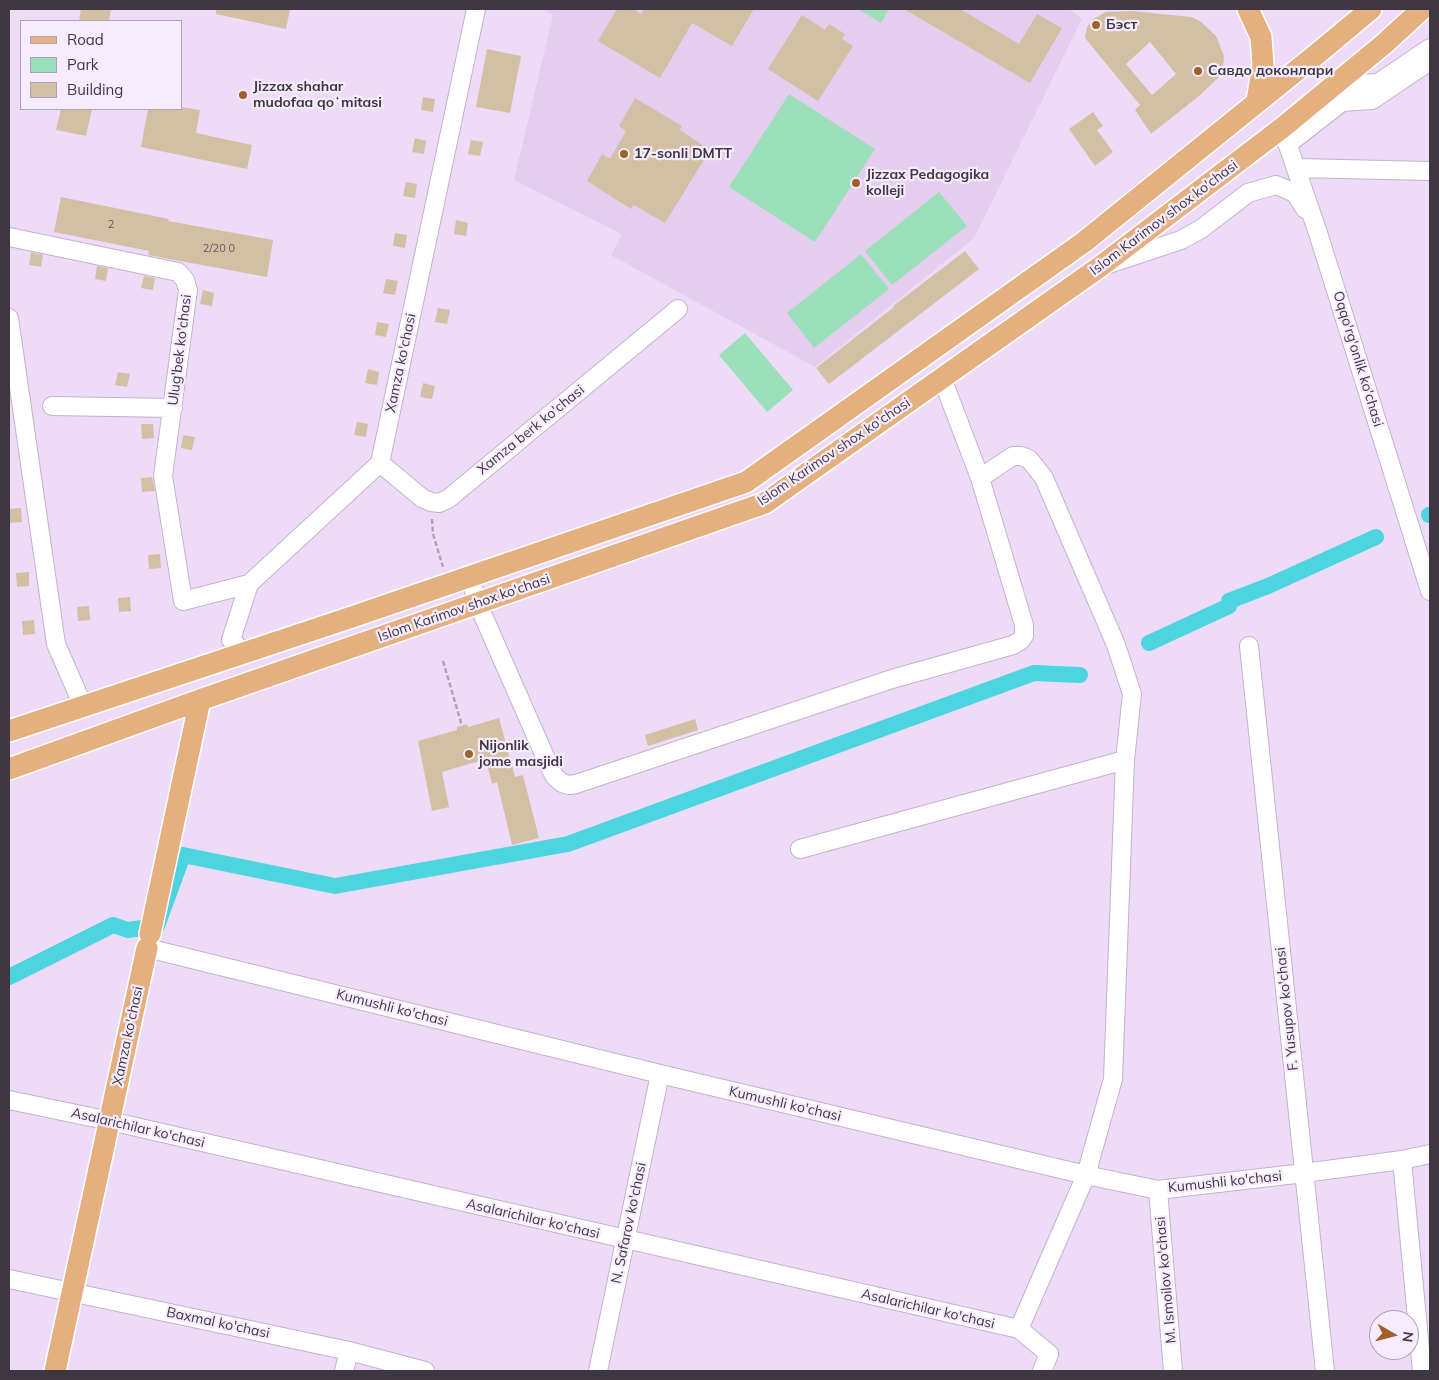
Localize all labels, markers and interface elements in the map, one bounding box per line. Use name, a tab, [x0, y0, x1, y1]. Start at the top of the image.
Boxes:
place label: Бэст	[1106, 17, 1137, 33]
marker: Бэст	[1090, 19, 1102, 31]
legend	[20, 20, 182, 110]
text: Road	[67, 30, 104, 49]
text: Park	[67, 55, 99, 74]
place label: Cавдо доконлари	[1208, 63, 1333, 79]
marker: Cавдо доконлари	[1192, 65, 1204, 77]
place label: Jizzax shahar mudofaa qoʻmitasi	[253, 79, 382, 111]
text: Building	[67, 80, 123, 99]
marker: Jizzax shahar mudofaa qoʻmitasi	[237, 89, 249, 101]
place label: 17-sonli DMTT	[634, 146, 732, 162]
marker: 17-sonli DMTT	[618, 148, 630, 160]
street label: Islom Karimov shox ko'chasi	[1087, 157, 1241, 279]
place label: Jizzax Pedagogika kolleji	[866, 167, 989, 200]
marker: Jizzax Pedagogika kolleji	[850, 177, 862, 189]
house number: 2	[108, 218, 114, 232]
house number: 2/20 0	[203, 242, 235, 256]
street label: Oqqo'rg'onlik ko'chasi	[1329, 289, 1387, 429]
street label: Ulug'bek ko'chasi	[165, 293, 195, 407]
street label: Xamza ko'chasi	[382, 312, 420, 414]
street label: Xamza berk ko'chasi	[474, 382, 588, 478]
street label: Islom Karimov shox ko'chasi	[754, 394, 914, 510]
street label: Islom Karimov shox ko'chasi	[376, 571, 552, 645]
place label: Nijonlik jome masjidi	[479, 738, 563, 770]
marker: Nijonlik jome masjidi	[463, 748, 475, 760]
street label: F. Yusupov ko'chasi	[1272, 946, 1302, 1072]
street label: Xamza ko'chasi	[109, 985, 147, 1087]
street label: Kumushli ko'chasi	[334, 986, 450, 1030]
street label: Kumushli ko'chasi	[727, 1083, 843, 1125]
street label: Asalarichilar ko'chasi	[70, 1104, 206, 1152]
street label: N. Safarov ko'chasi	[608, 1161, 650, 1285]
street label: Kumushli ko'chasi	[1167, 1168, 1283, 1196]
street label: Asalarichilar ko'chasi	[465, 1195, 601, 1243]
street label: M. Ismoilov ko'chasi	[1152, 1216, 1180, 1344]
street label: Asalarichilar ko'chasi	[860, 1285, 996, 1333]
street label: Baxmal ko'chasi	[165, 1304, 271, 1342]
north arrow	[1369, 1310, 1419, 1360]
text: N	[1398, 1330, 1418, 1343]

